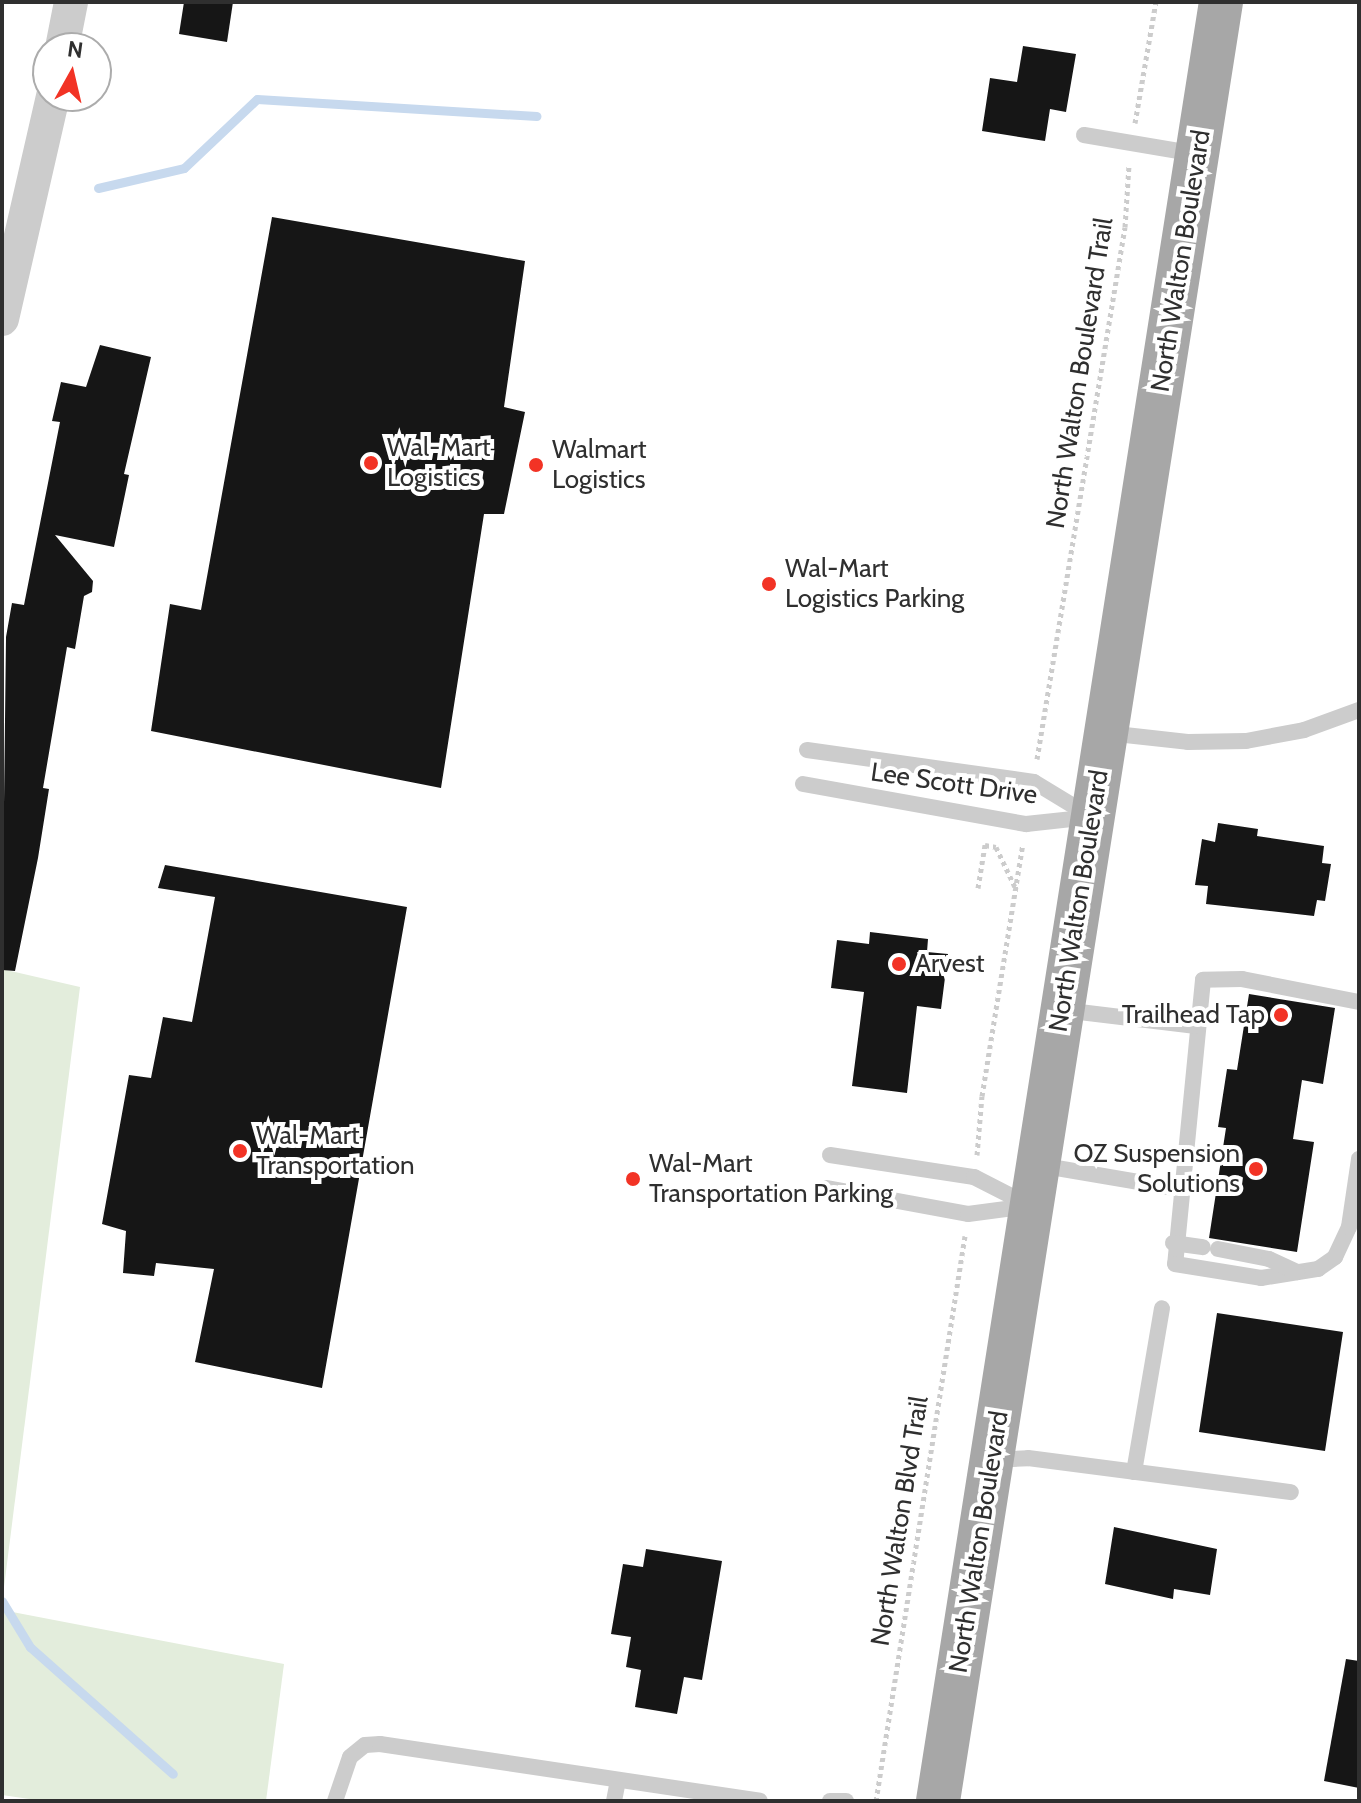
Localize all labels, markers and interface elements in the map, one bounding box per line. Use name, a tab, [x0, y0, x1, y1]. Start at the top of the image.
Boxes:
north arrow	[32, 32, 112, 112]
text: N	[66, 35, 85, 64]
street label: North Walton Boulevard	[1145, 128, 1217, 394]
street label: North Walton Boulevard Trail	[1040, 215, 1120, 531]
place label: Wal-Mart Logistics	[387, 432, 491, 494]
place label: Walmart Logistics	[552, 434, 646, 496]
marker: Wal-Mart Logistics	[362, 454, 380, 472]
marker: Walmart Logistics	[527, 456, 545, 474]
place label: Wal-Mart Logistics Parking	[785, 553, 964, 614]
marker: Wal-Mart Logistics Parking	[760, 575, 778, 593]
street label: Lee Scott Drive	[869, 757, 1039, 811]
street label: North Walton Boulevard	[1043, 768, 1115, 1034]
place label: Arvest	[915, 948, 985, 980]
marker: Arvest	[890, 955, 908, 973]
place label: Trailhead Tap	[1122, 999, 1265, 1031]
marker: Trailhead Tap	[1272, 1006, 1290, 1024]
place label: Wal-Mart Transportation	[256, 1120, 414, 1182]
place label: OZ Suspension Solutions	[1073, 1138, 1240, 1200]
marker: Wal-Mart Transportation	[231, 1142, 249, 1160]
place label: Wal-Mart Transportation Parking	[649, 1148, 893, 1210]
marker: OZ Suspension Solutions	[1247, 1160, 1265, 1178]
marker: Wal-Mart Transportation Parking	[624, 1170, 642, 1188]
street label: North Walton Blvd Trail	[865, 1394, 935, 1648]
street label: North Walton Boulevard	[943, 1409, 1015, 1675]

